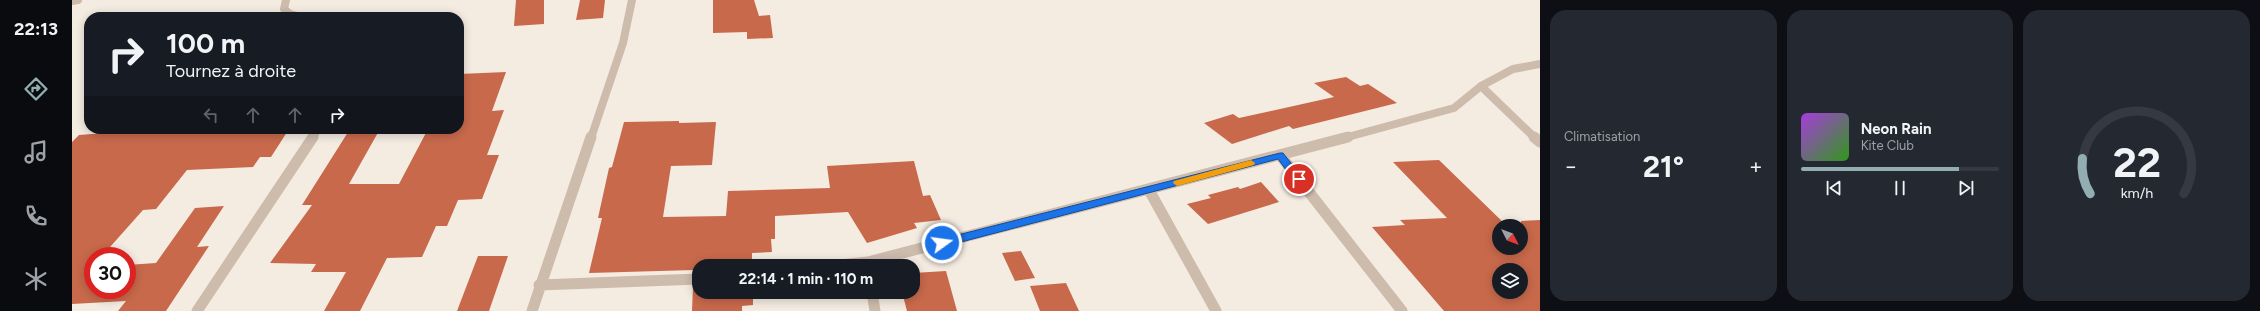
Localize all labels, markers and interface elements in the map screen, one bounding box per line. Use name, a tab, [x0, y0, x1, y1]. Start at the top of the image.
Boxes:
text: 22:13	[14, 18, 58, 40]
text: 100 m	[166, 26, 245, 60]
icon: right	[100, 28, 152, 80]
text: Tournez à droite	[166, 60, 296, 82]
icon: directions	[22, 75, 50, 103]
icon: left	[200, 104, 222, 126]
icon: ahead	[242, 104, 264, 126]
icon: ahead	[284, 104, 306, 126]
icon: right	[326, 104, 348, 126]
text: Neon Rain	[1861, 120, 1932, 138]
text: Climatisation	[1564, 129, 1640, 144]
text: 22	[2113, 136, 2161, 186]
icon: music	[22, 138, 50, 166]
text: Kite Club	[1861, 138, 1914, 153]
text: 21°	[1643, 148, 1684, 185]
text: −	[1564, 153, 1578, 180]
text: +	[1749, 153, 1763, 180]
pin	[1282, 162, 1316, 196]
icon: arrive	[1288, 168, 1310, 190]
icon: previous	[1823, 177, 1845, 199]
icon: pause	[1889, 177, 1911, 199]
icon: next	[1955, 177, 1977, 199]
text: km/h	[2120, 183, 2153, 201]
icon: phone	[22, 202, 50, 230]
north arrow	[1492, 219, 1528, 255]
map controls	[1492, 219, 1528, 299]
position arrow	[921, 222, 963, 264]
speed limit sign: 30	[84, 247, 136, 299]
button: layers	[1492, 263, 1528, 299]
icon: climate	[22, 265, 50, 293]
text: 22:14 · 1 min · 110 m	[739, 270, 873, 288]

